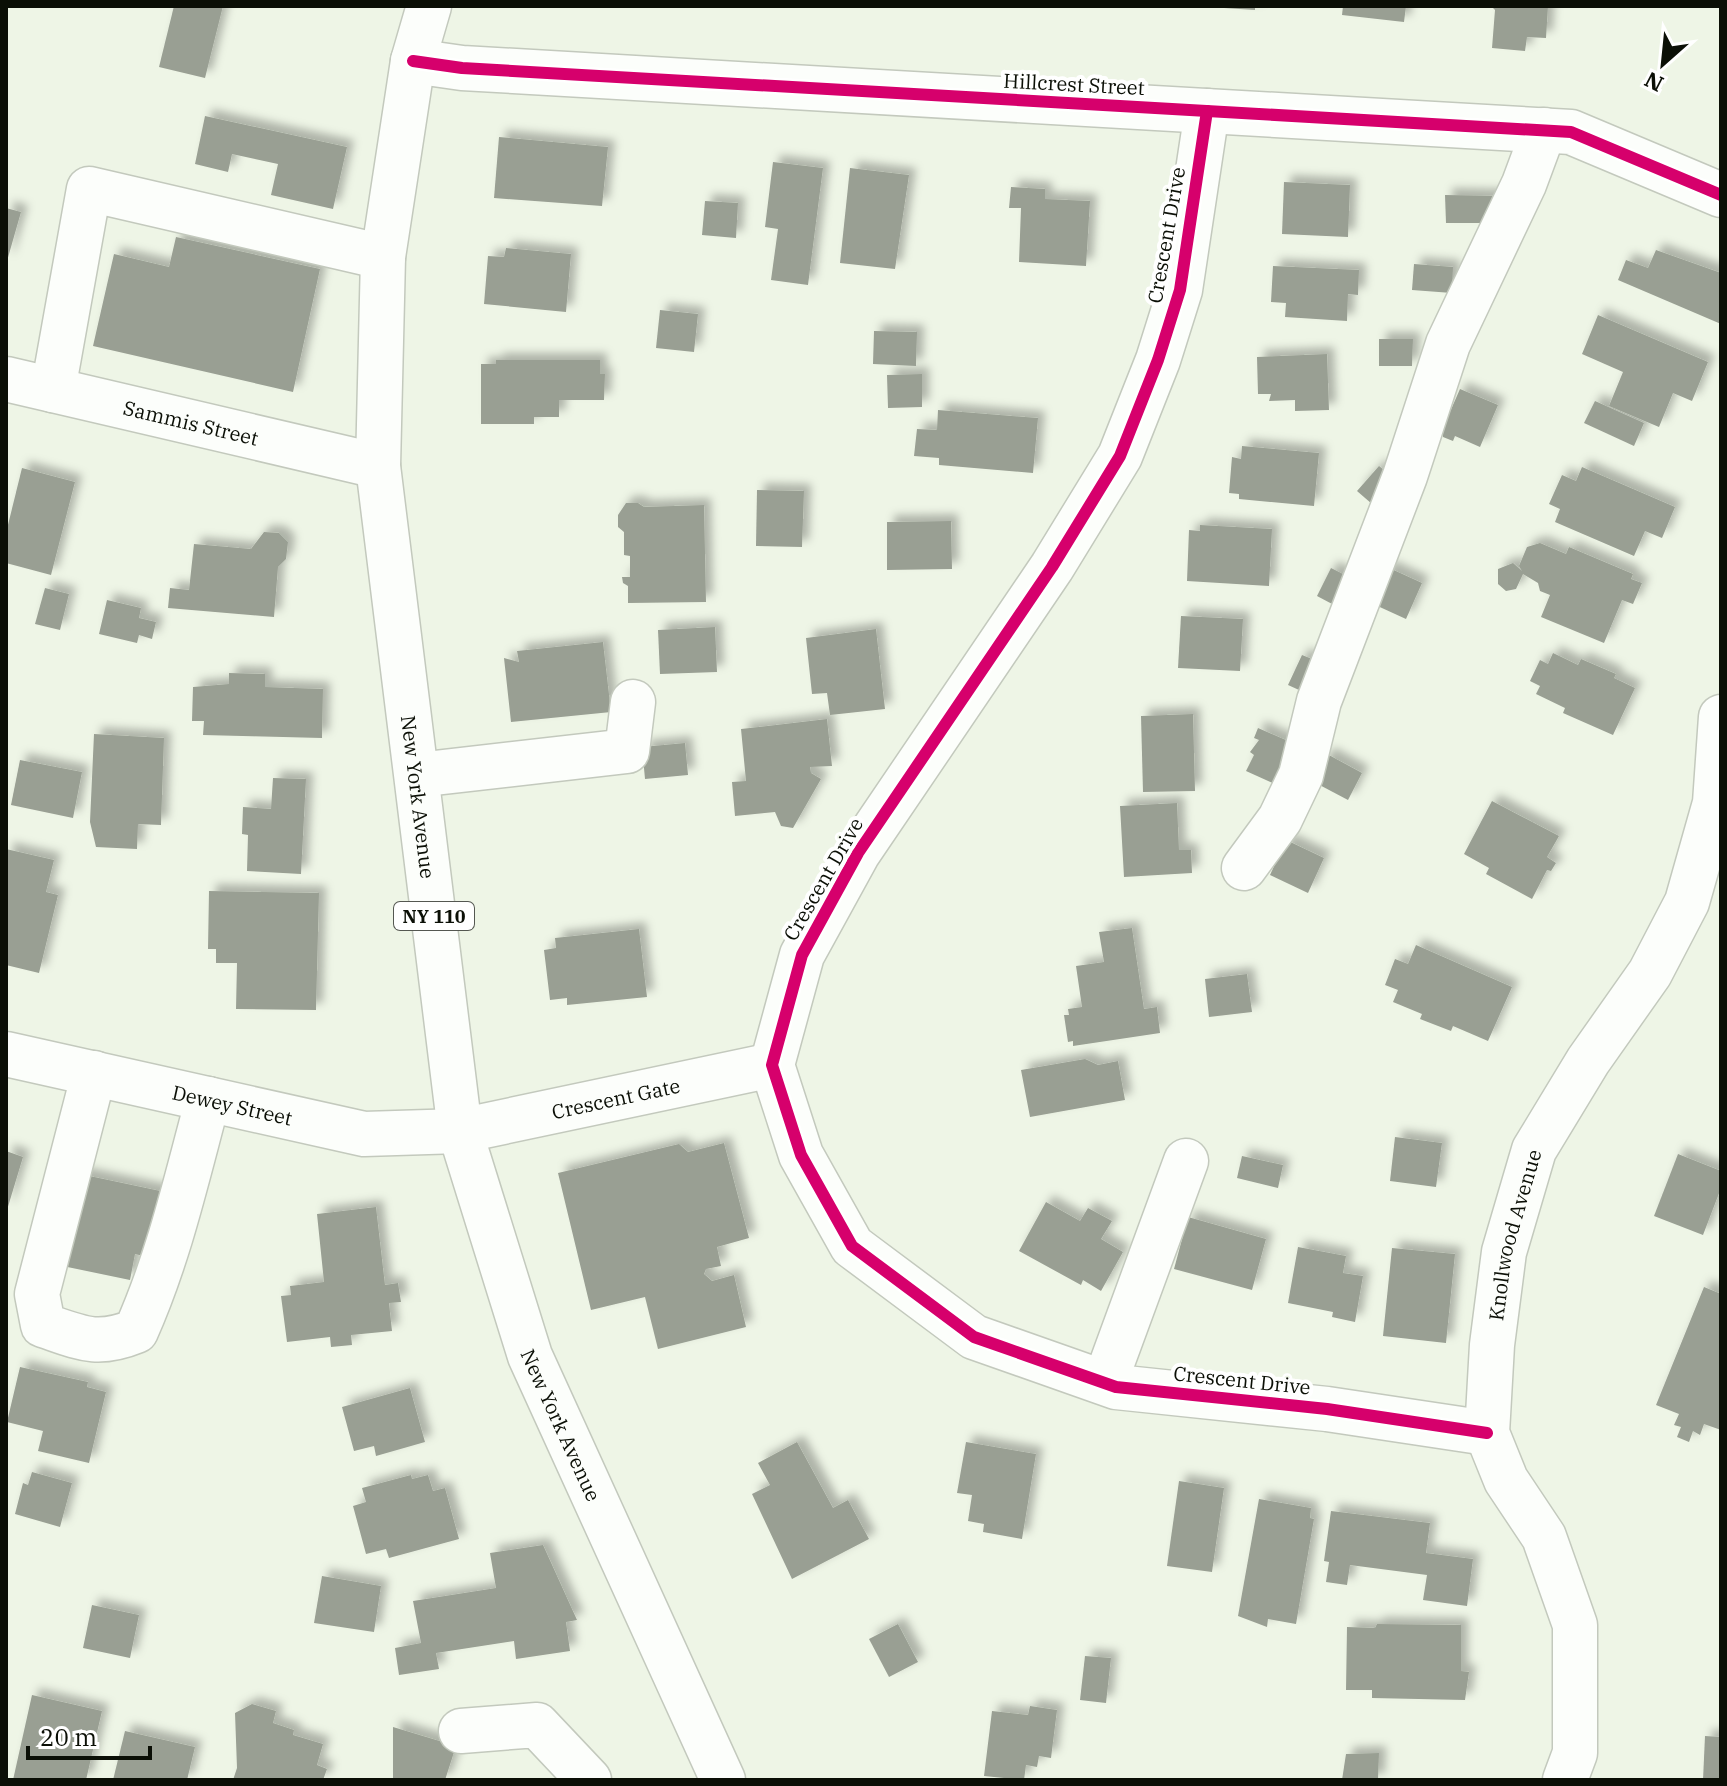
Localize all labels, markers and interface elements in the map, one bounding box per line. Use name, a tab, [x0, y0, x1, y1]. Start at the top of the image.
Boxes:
north arrow	[1623, 24, 1703, 104]
text: N	[1639, 65, 1668, 99]
street label: Hillcrest Street	[1003, 67, 1145, 101]
street label: Crescent Drive	[1141, 165, 1191, 305]
street label: Sammis Street	[121, 393, 261, 451]
street label: New York Avenue	[395, 714, 442, 880]
street label: Crescent Drive	[777, 813, 869, 945]
road number: NY 110	[394, 902, 474, 930]
street label: Crescent Gate	[549, 1071, 682, 1125]
street label: Dewey Street	[170, 1078, 295, 1131]
street label: Knollwood Avenue	[1482, 1146, 1547, 1322]
street label: New York Avenue	[515, 1344, 608, 1505]
street label: Crescent Drive	[1172, 1359, 1312, 1401]
scale bar	[28, 1710, 150, 1760]
text: 20 m	[40, 1721, 97, 1753]

